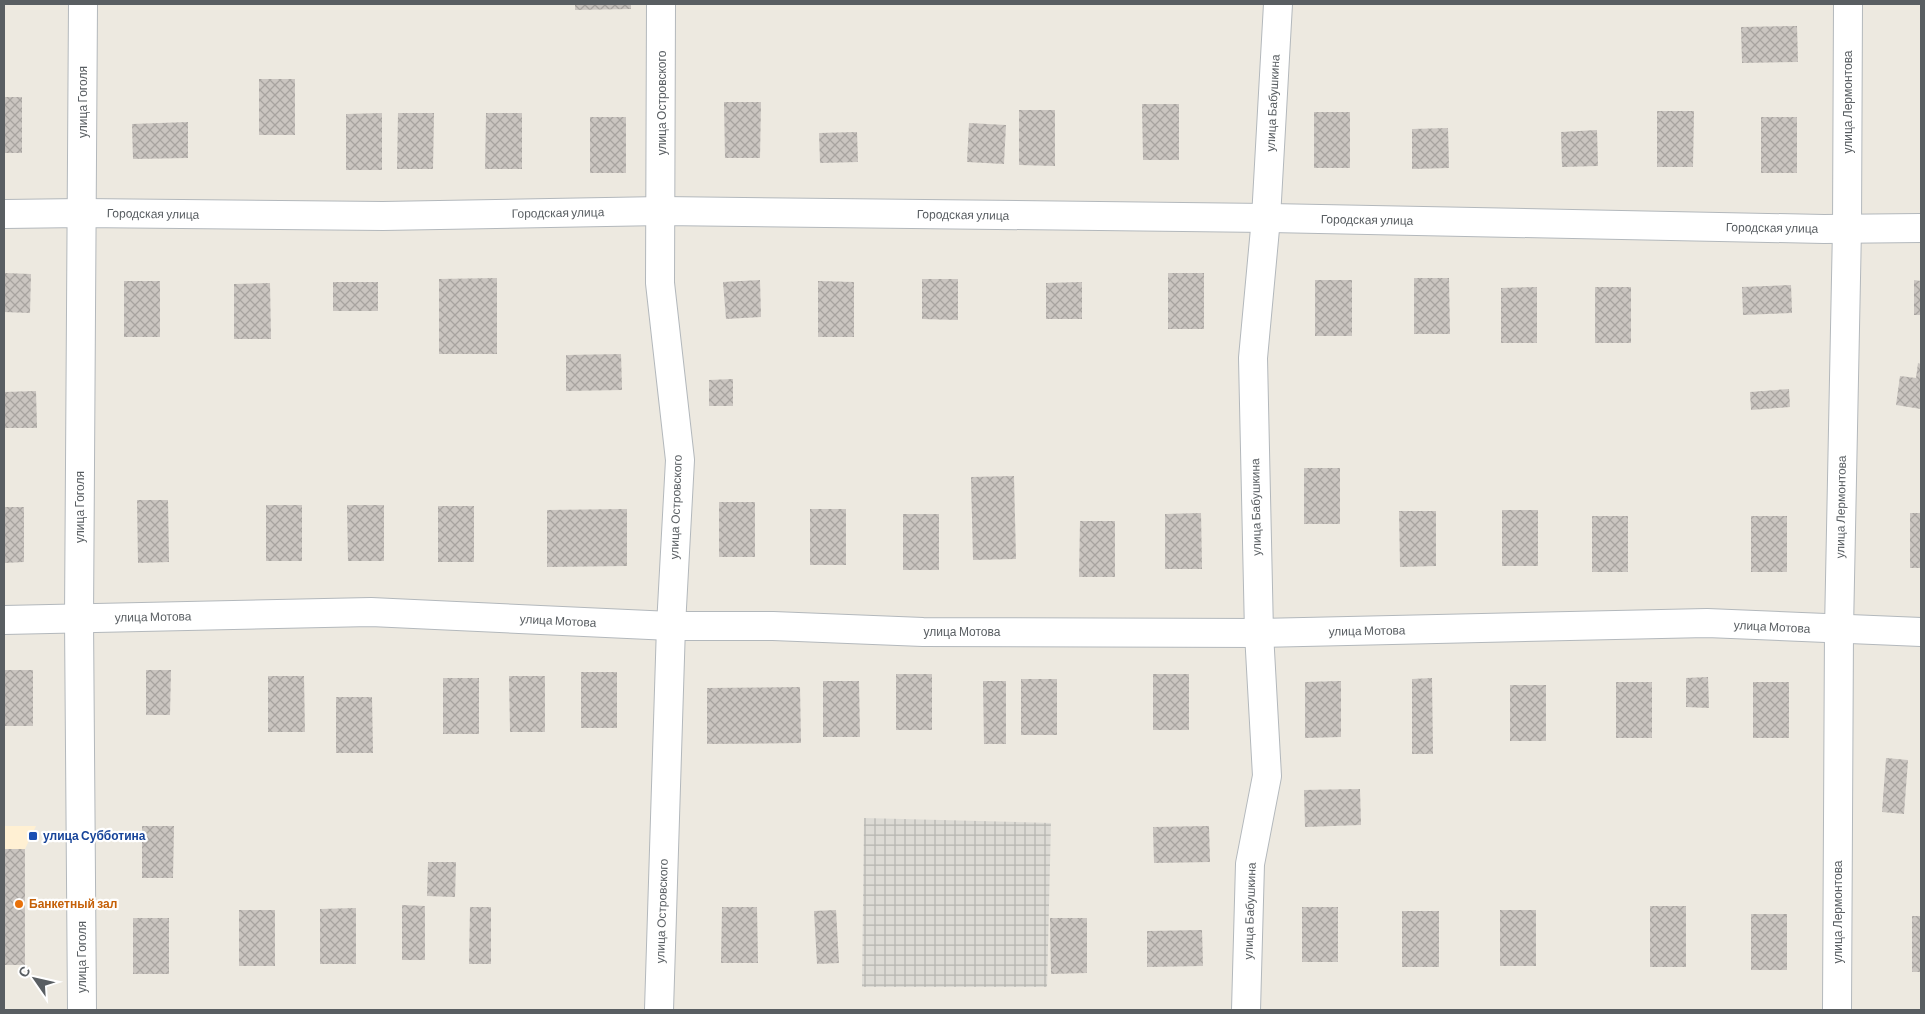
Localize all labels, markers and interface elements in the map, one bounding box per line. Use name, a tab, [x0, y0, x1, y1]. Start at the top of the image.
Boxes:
street label: улица Островского	[654, 50, 669, 155]
street label: улица Лермонтова	[1840, 50, 1855, 154]
street label: улица Бабушкина	[1262, 54, 1283, 152]
street label: улица Гоголя	[75, 66, 90, 138]
street label: Городская улица	[512, 204, 605, 221]
street label: Городская улица	[107, 205, 200, 222]
street label: Городская улица	[917, 206, 1010, 223]
street label: Городская улица	[1321, 211, 1414, 228]
street label: Городская улица	[1726, 219, 1819, 236]
street label: улица Островского	[666, 454, 685, 560]
street label: улица Лермонтова	[1832, 455, 1849, 559]
street label: улица Бабушкина	[1247, 458, 1264, 556]
street label: улица Гоголя	[72, 471, 87, 543]
street label: улица Мотова	[114, 608, 192, 625]
street label: улица Мотова	[519, 611, 597, 630]
street label: улица Мотова	[1733, 617, 1811, 636]
street label: улица Мотова	[1328, 622, 1406, 639]
street label: улица Мотова	[924, 624, 1001, 639]
place label: улица Субботина	[43, 828, 146, 843]
marker: улица Субботина	[27, 830, 39, 842]
street label: улица Островского	[652, 858, 671, 964]
street label: улица Лермонтова	[1830, 860, 1845, 964]
street label: улица Бабушкина	[1240, 862, 1259, 960]
place label: Банкетный зал	[29, 896, 117, 910]
marker: Банкетный зал	[13, 898, 25, 910]
street label: улица Гоголя	[74, 921, 89, 993]
north arrow	[10, 954, 60, 1004]
text: С	[14, 963, 34, 980]

